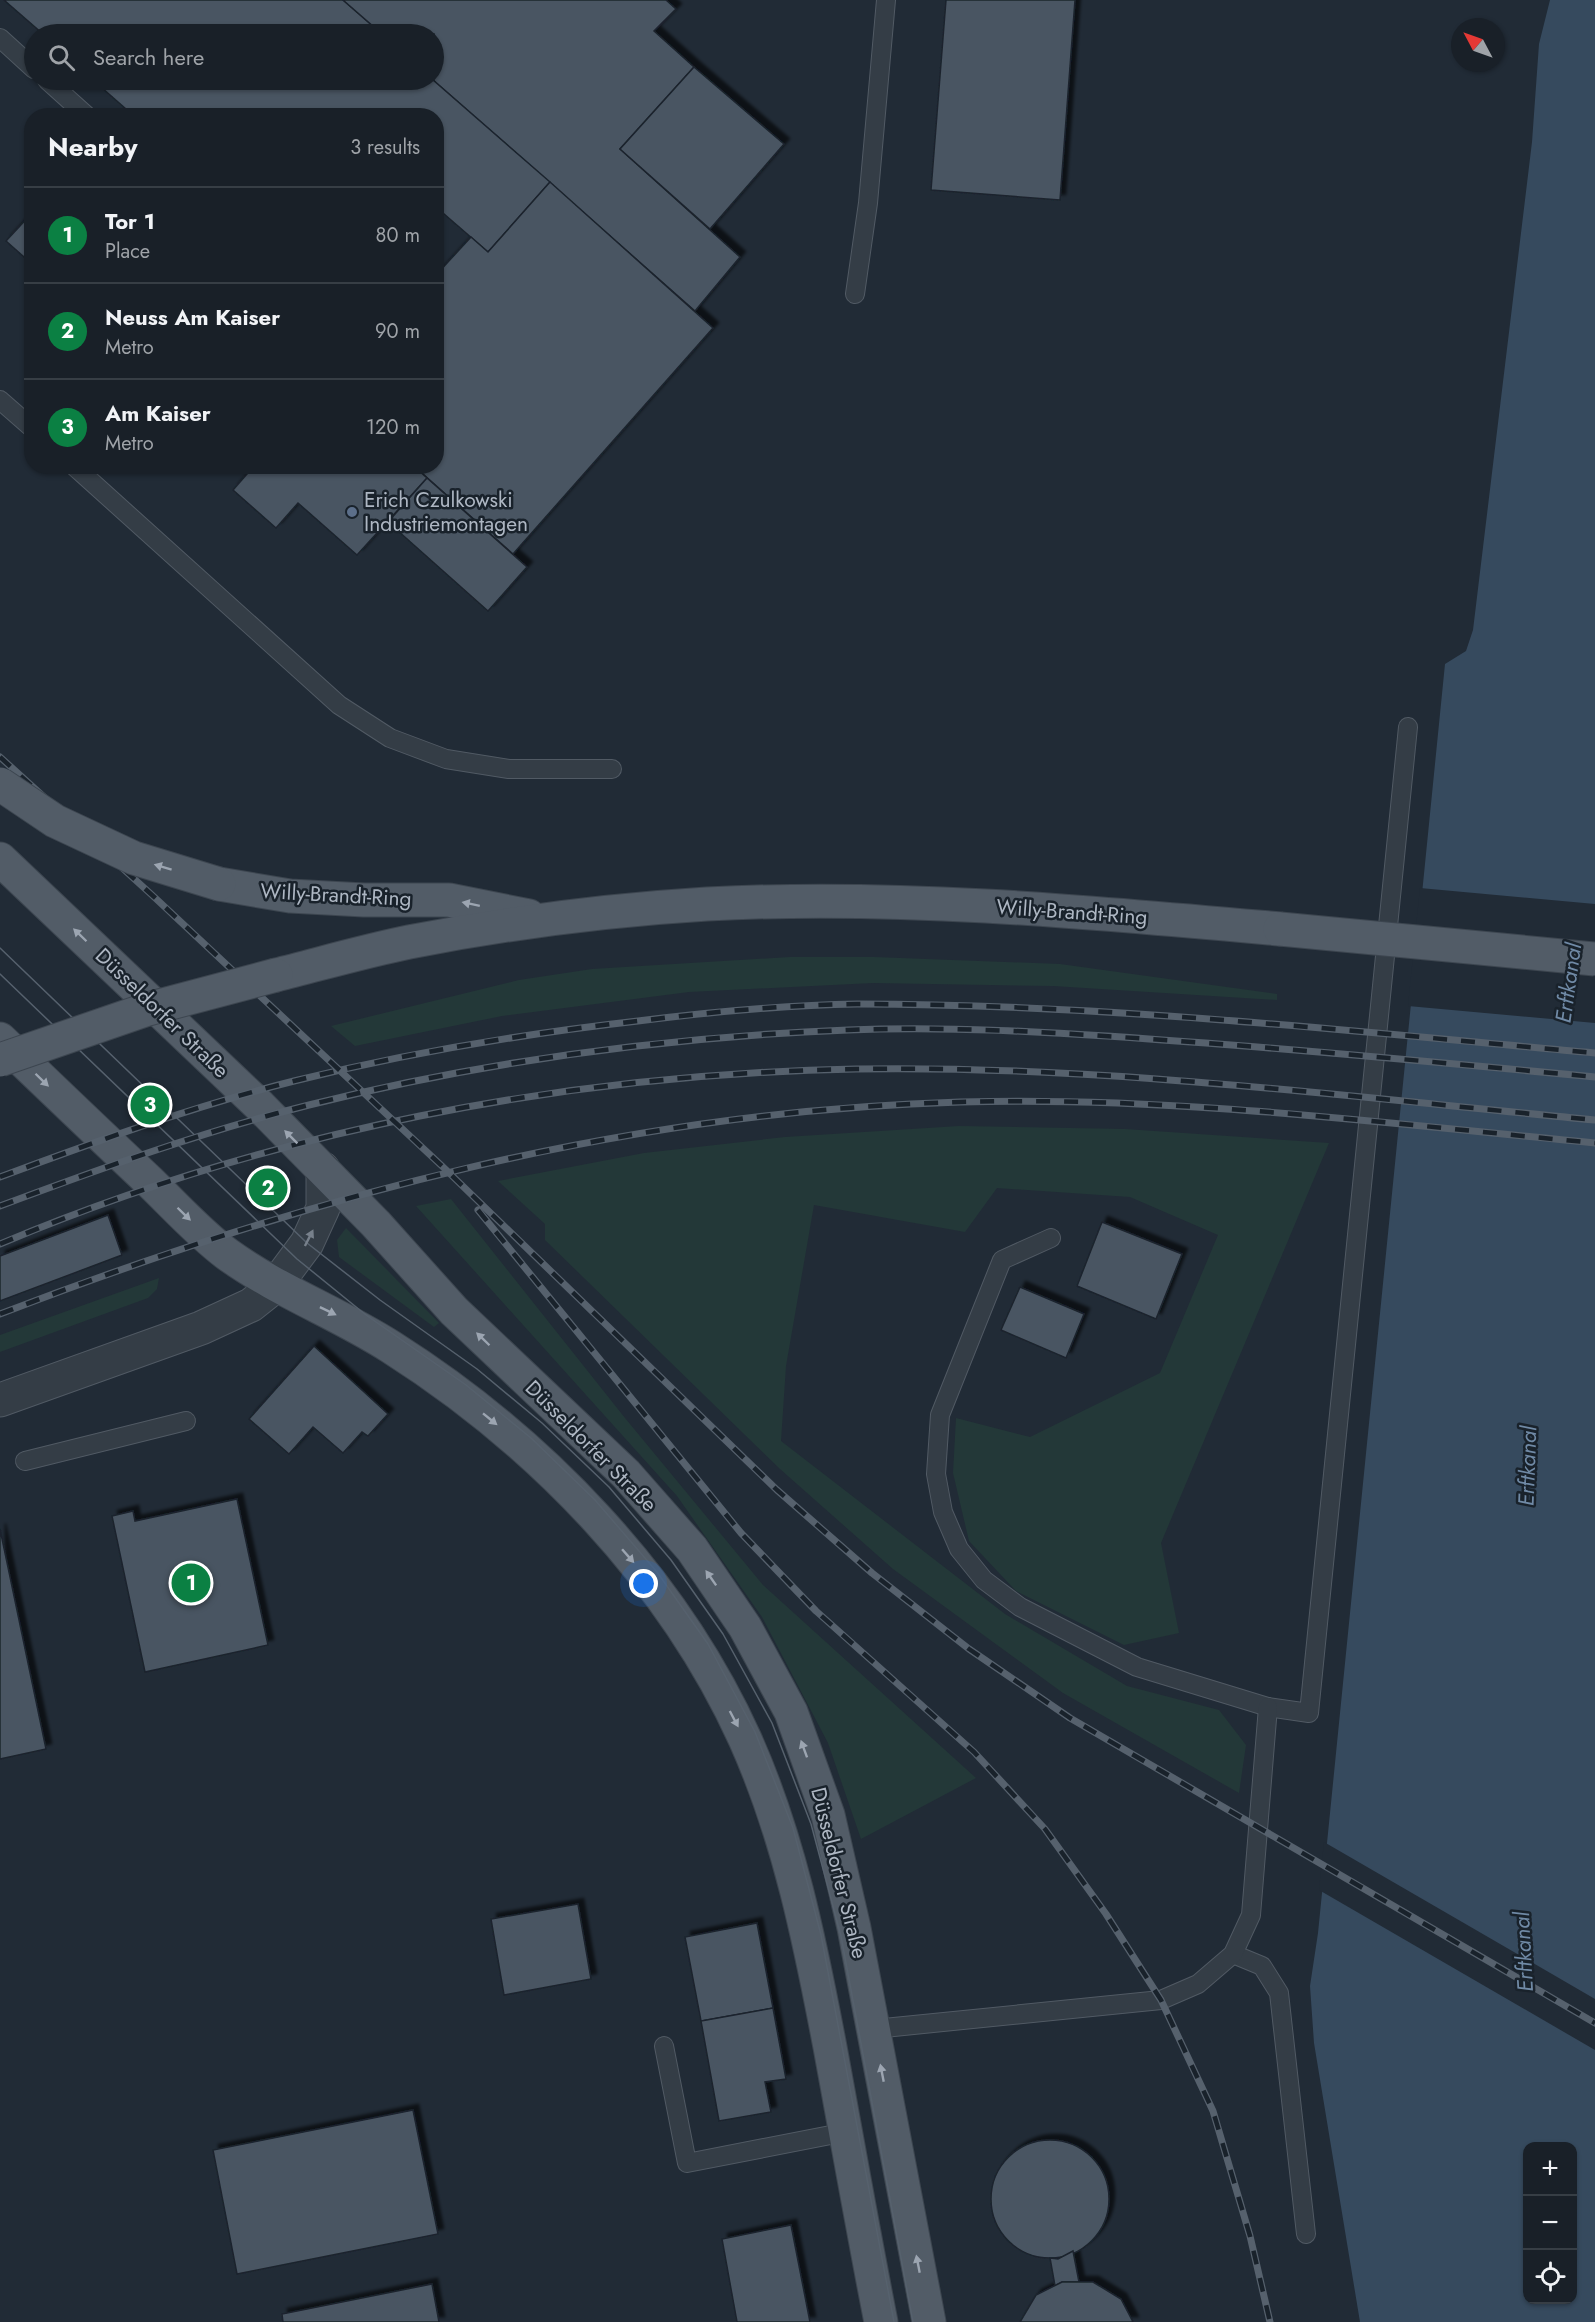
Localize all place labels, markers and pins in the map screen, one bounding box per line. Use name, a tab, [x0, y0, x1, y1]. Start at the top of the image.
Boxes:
place label: Erich Czulkowski Industriemontagen	[364, 485, 528, 539]
marker: Erich Czulkowski Industriemontagen	[345, 505, 359, 519]
pin: 3	[130, 1082, 170, 1128]
pin: 2	[248, 1166, 288, 1210]
pin: 1	[172, 1560, 210, 1606]

